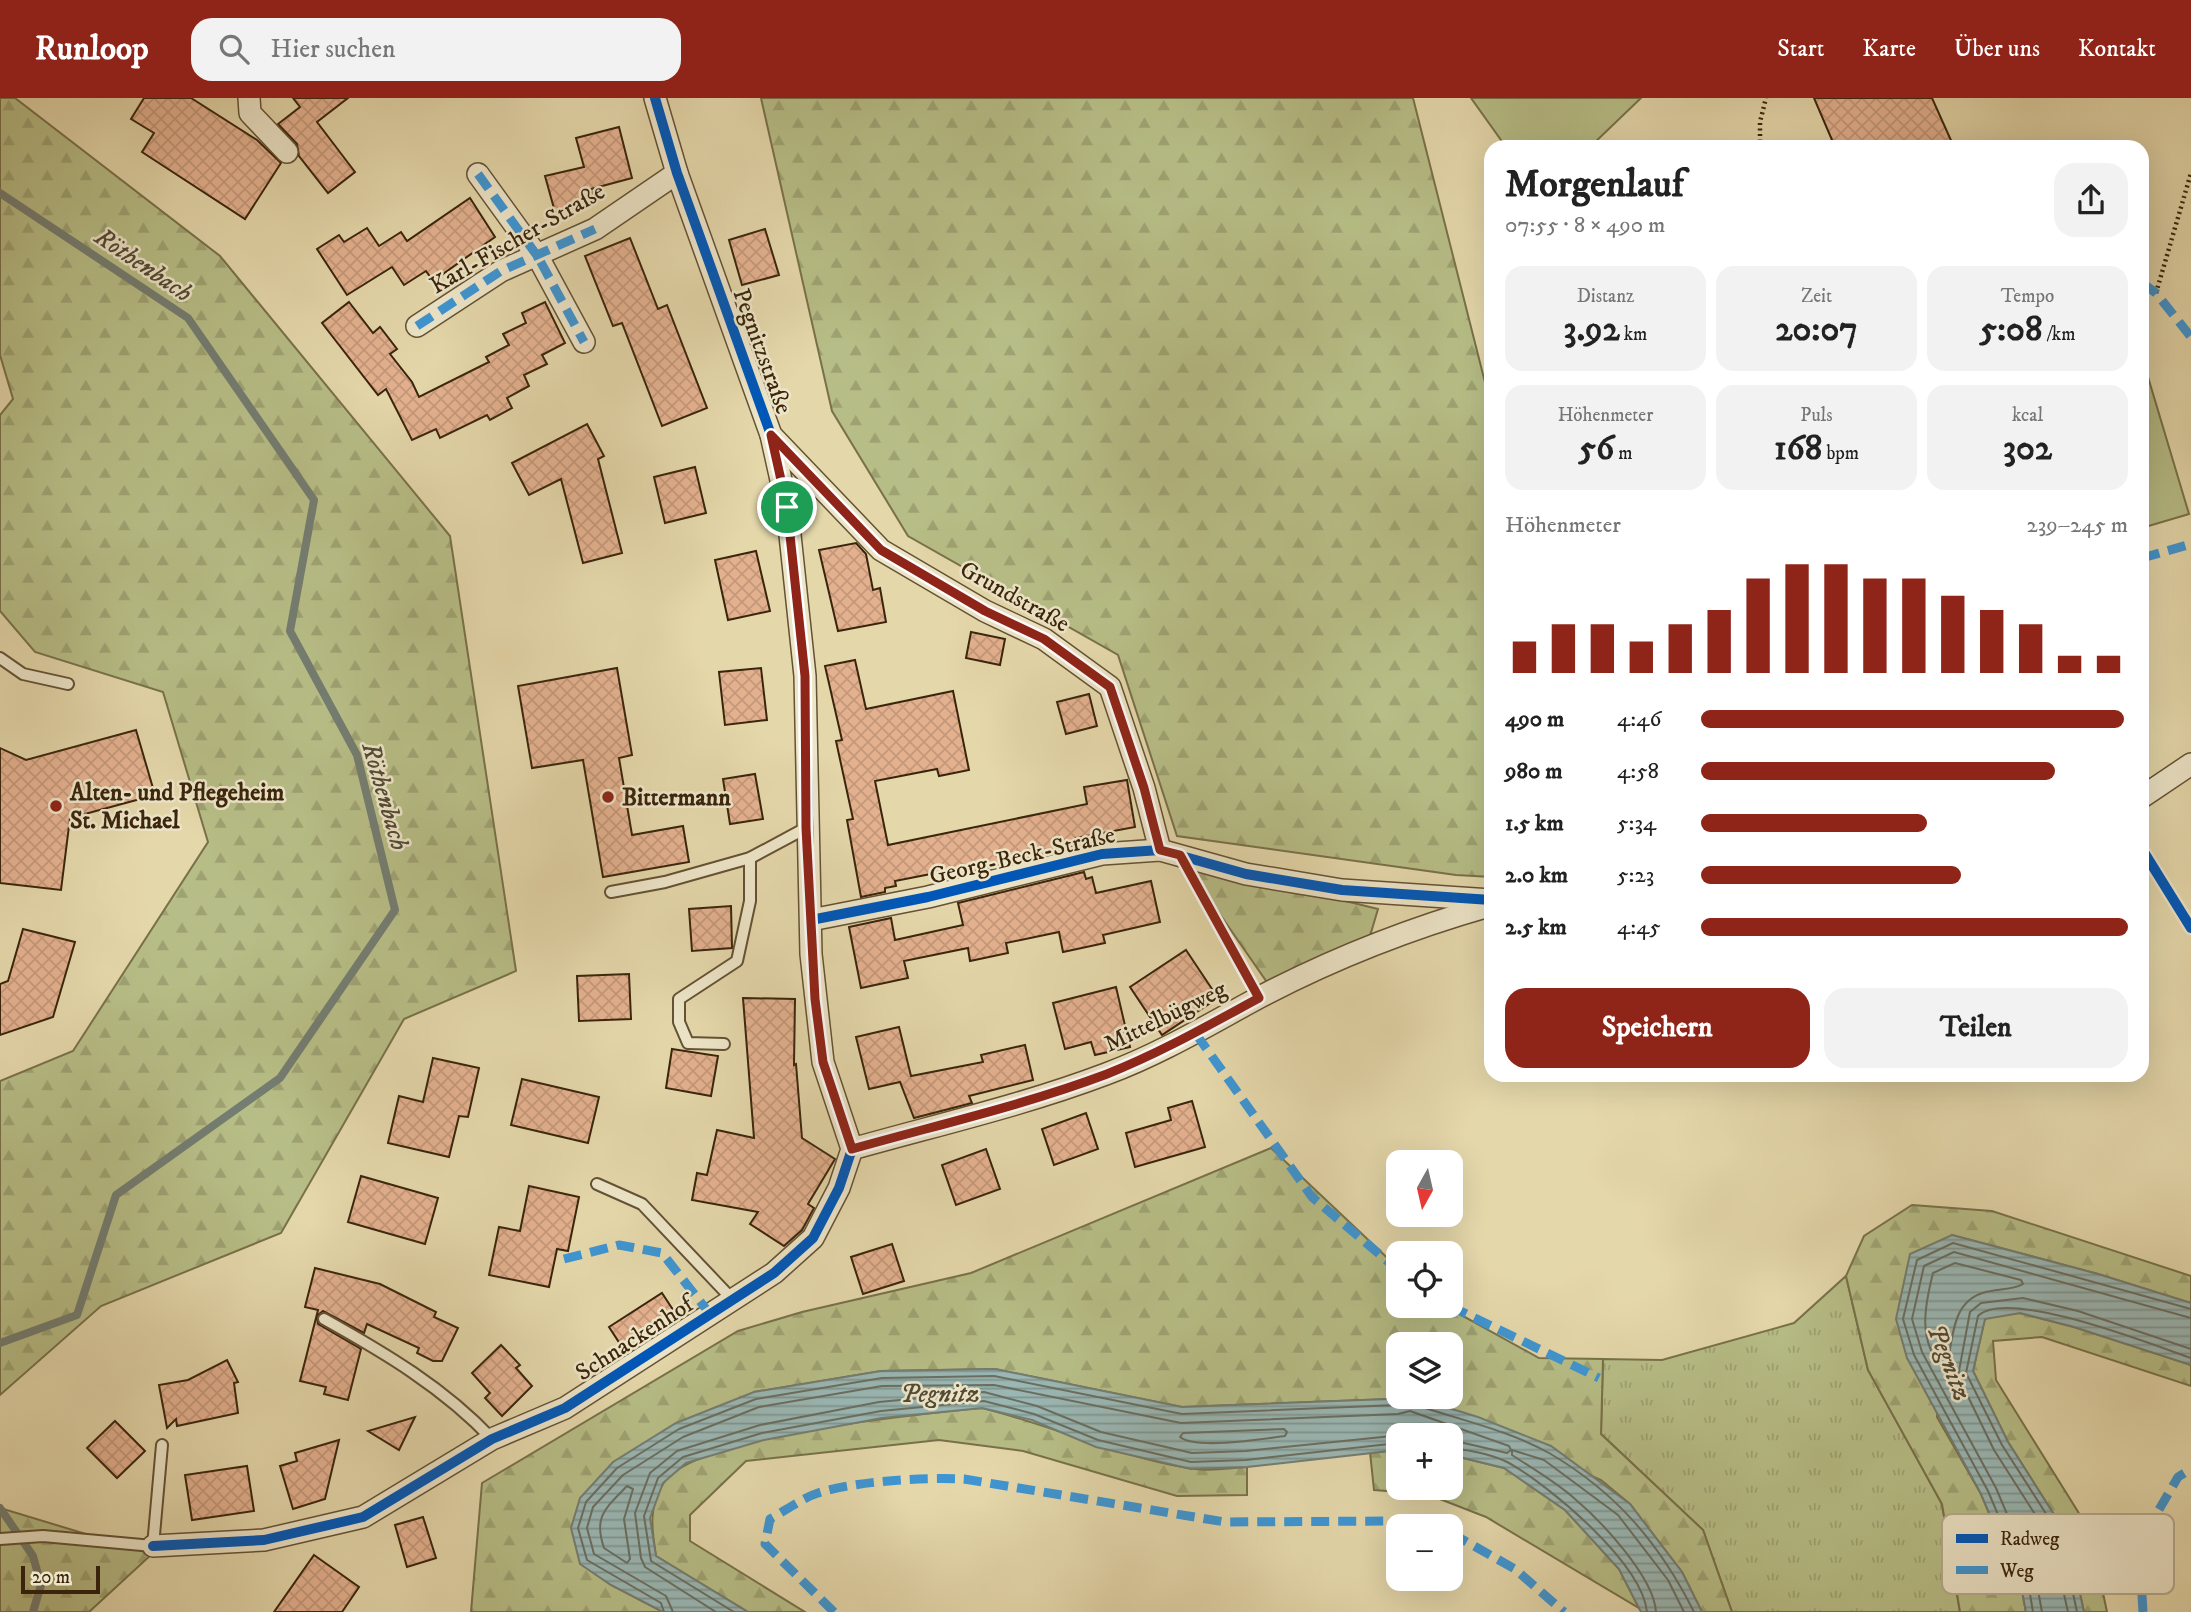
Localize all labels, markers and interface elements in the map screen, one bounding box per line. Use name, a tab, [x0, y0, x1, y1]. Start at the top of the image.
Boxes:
search box	[191, 18, 681, 81]
text: Runloop	[35, 29, 149, 70]
icon: search	[215, 30, 253, 68]
text: Hier suchen	[271, 33, 395, 66]
text: Start	[1777, 34, 1824, 64]
text: Karte	[1862, 34, 1916, 64]
text: Über uns	[1954, 34, 2040, 64]
text: Kontakt	[2078, 34, 2156, 64]
text: Morgenlauf	[1505, 161, 1684, 209]
button: share	[2054, 163, 2128, 237]
street label: Karl-Fischer-Straße	[425, 177, 610, 301]
text: 07:55 · 8 × 490 m	[1505, 211, 1665, 240]
water label: Röthenbach	[87, 220, 199, 310]
street label: Pegnitzstraße	[726, 285, 799, 418]
text: Distanz	[1577, 285, 1634, 308]
text: Zeit	[1801, 285, 1832, 308]
text: Tempo	[2001, 285, 2054, 308]
text: 3.92	[1564, 308, 1620, 352]
text: 20:07	[1775, 308, 1858, 352]
text: 5:08	[1980, 308, 2042, 352]
text: km	[1620, 323, 1647, 346]
text: /km	[2042, 323, 2075, 346]
text: Höhenmeter	[1558, 404, 1653, 427]
text: Puls	[1800, 404, 1833, 427]
text: kcal	[2012, 404, 2043, 427]
text: 56	[1579, 427, 1614, 471]
text: 168	[1774, 427, 1822, 471]
text: 302	[2003, 427, 2052, 471]
text: m	[1614, 442, 1632, 465]
text: bpm	[1822, 442, 1859, 465]
pin	[757, 477, 817, 537]
icon: arrive	[768, 488, 806, 526]
text: Höhenmeter	[1505, 511, 1621, 540]
text: 239–245 m	[2026, 511, 2128, 540]
street label: Grundstraße	[954, 554, 1075, 639]
text: 490 m	[1505, 705, 1564, 734]
text: 4:46	[1617, 705, 1661, 734]
water label: Röthenbach	[353, 738, 416, 854]
text: 980 m	[1505, 757, 1563, 786]
text: 4:58	[1617, 757, 1659, 786]
place label: Alten- und Pflegeheim St. Michael	[69, 778, 284, 836]
place label: Bittermann	[622, 783, 731, 813]
marker: Bittermann	[600, 789, 616, 805]
marker: Alten- und Pflegeheim St. Michael	[48, 798, 64, 814]
text: 1.5 km	[1505, 809, 1564, 838]
text: 5:34	[1617, 809, 1656, 838]
street label: Georg-Beck-Straße	[926, 820, 1118, 892]
text: 2.0 km	[1505, 861, 1568, 890]
text: 5:23	[1617, 861, 1654, 890]
text: 2.5 km	[1505, 913, 1567, 942]
text: 4:45	[1617, 913, 1661, 942]
street label: Mittelbügweg	[1099, 974, 1232, 1059]
button: Speichern	[1505, 988, 1810, 1068]
button: Teilen	[1824, 988, 2128, 1068]
north arrow	[1386, 1150, 1463, 1227]
map controls	[1386, 1150, 1463, 1591]
button: locate	[1386, 1241, 1463, 1318]
street label: Schnackenhof	[570, 1288, 702, 1388]
water label: Pegnitz	[1919, 1319, 1978, 1406]
button: layers	[1386, 1332, 1463, 1409]
water label: Pegnitz	[900, 1378, 980, 1411]
button: +	[1386, 1423, 1463, 1500]
button: −	[1386, 1514, 1463, 1591]
legend	[1942, 1514, 2174, 1594]
text: Radweg	[2000, 1528, 2060, 1551]
text: Weg	[1999, 1560, 2034, 1583]
scale bar	[21, 1563, 100, 1595]
text: 20 m	[32, 1566, 70, 1589]

